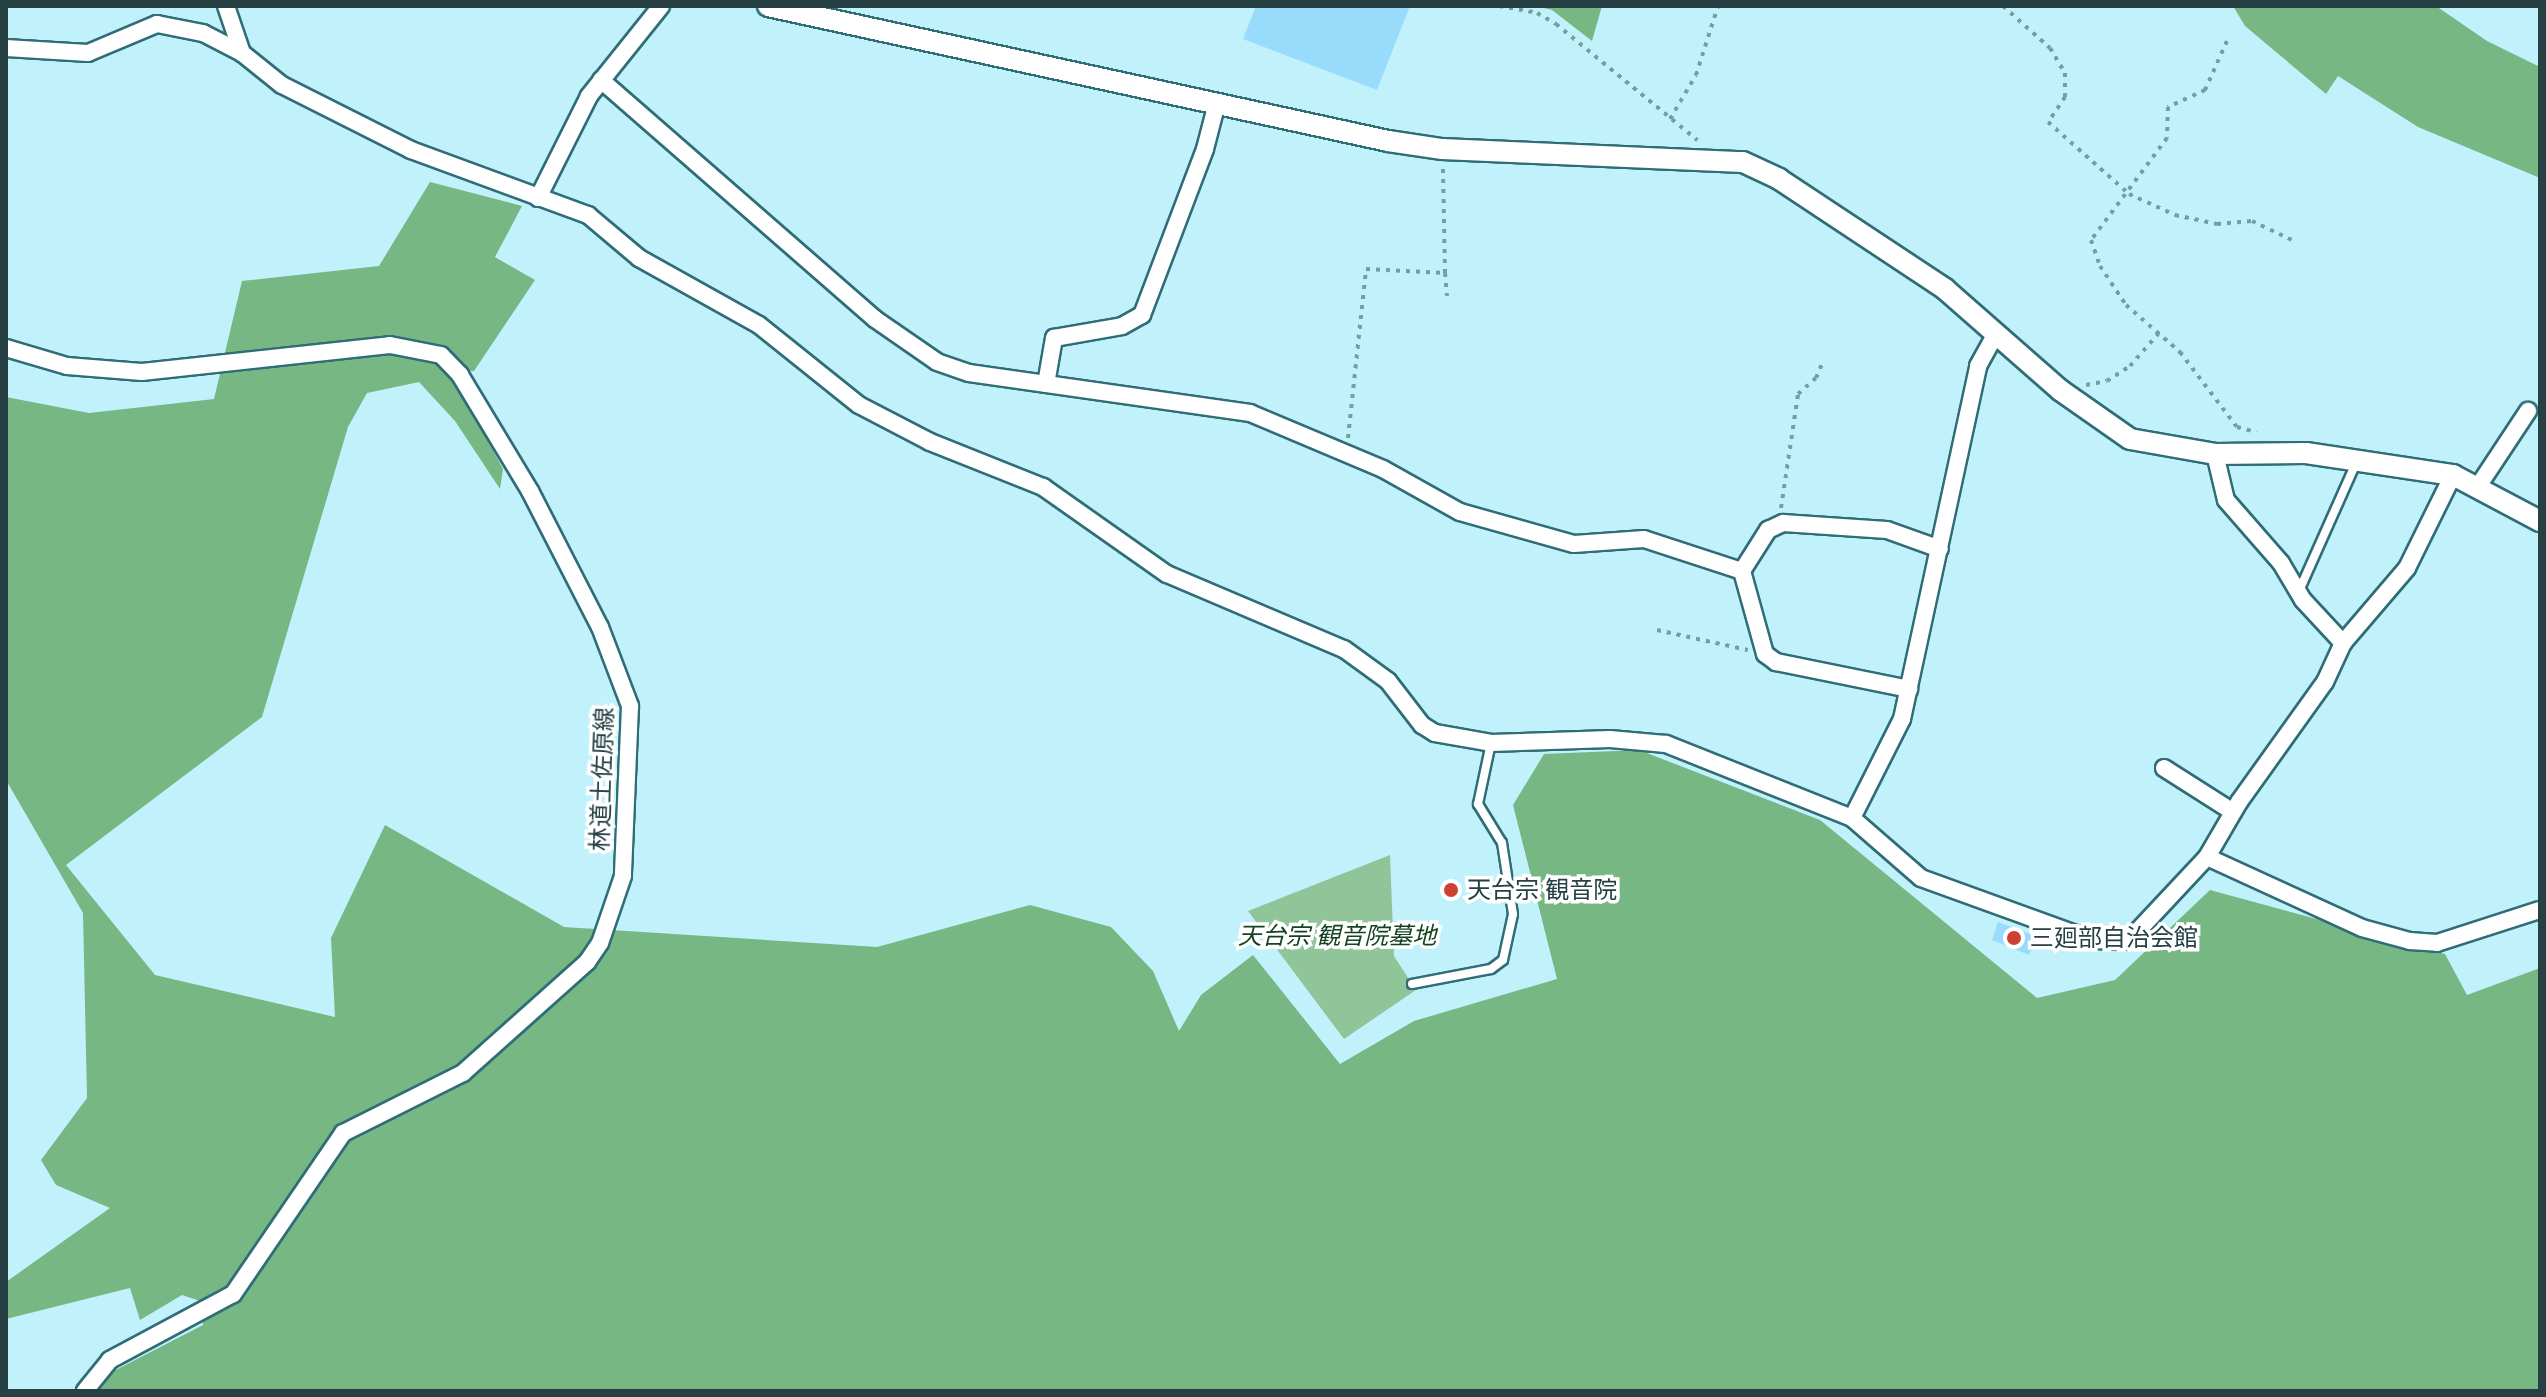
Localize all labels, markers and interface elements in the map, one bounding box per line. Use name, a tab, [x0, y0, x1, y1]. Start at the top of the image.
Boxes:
street label: 林道土佐原線	[585, 707, 619, 851]
place label: 天台宗 観音院	[1467, 876, 1617, 904]
marker: 天台宗 観音院	[1442, 881, 1460, 899]
park label: 天台宗 観音院墓地	[1238, 922, 1436, 950]
place label: 三廻部自治会館	[2030, 924, 2198, 952]
marker: 三廻部自治会館	[2005, 929, 2023, 947]

